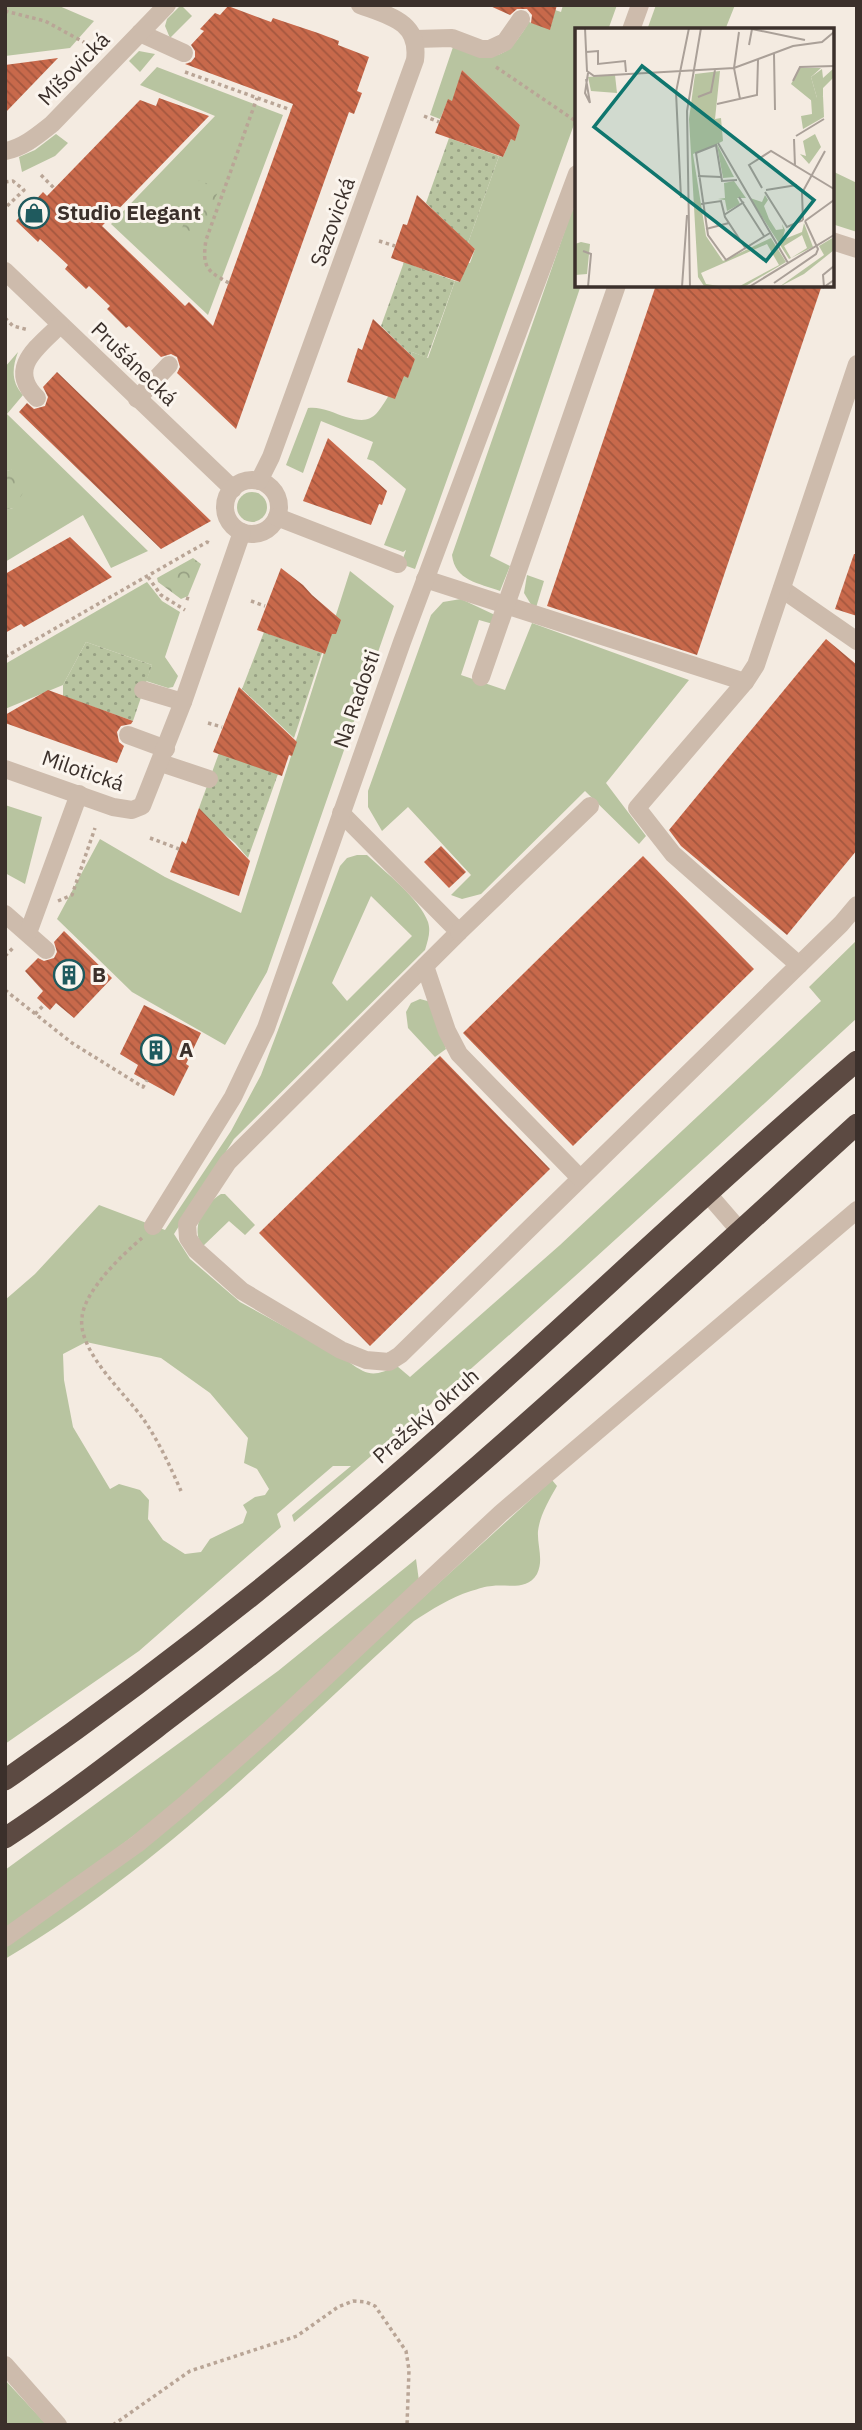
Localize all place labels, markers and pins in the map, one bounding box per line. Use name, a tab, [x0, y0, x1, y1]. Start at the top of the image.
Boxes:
shop icon: Studio Elegant	[17, 196, 51, 230]
place label: Studio Elegant	[57, 198, 201, 226]
building icon: B	[52, 958, 86, 992]
place label: B	[92, 960, 106, 988]
building icon: A	[139, 1033, 173, 1067]
place label: A	[179, 1035, 193, 1063]

